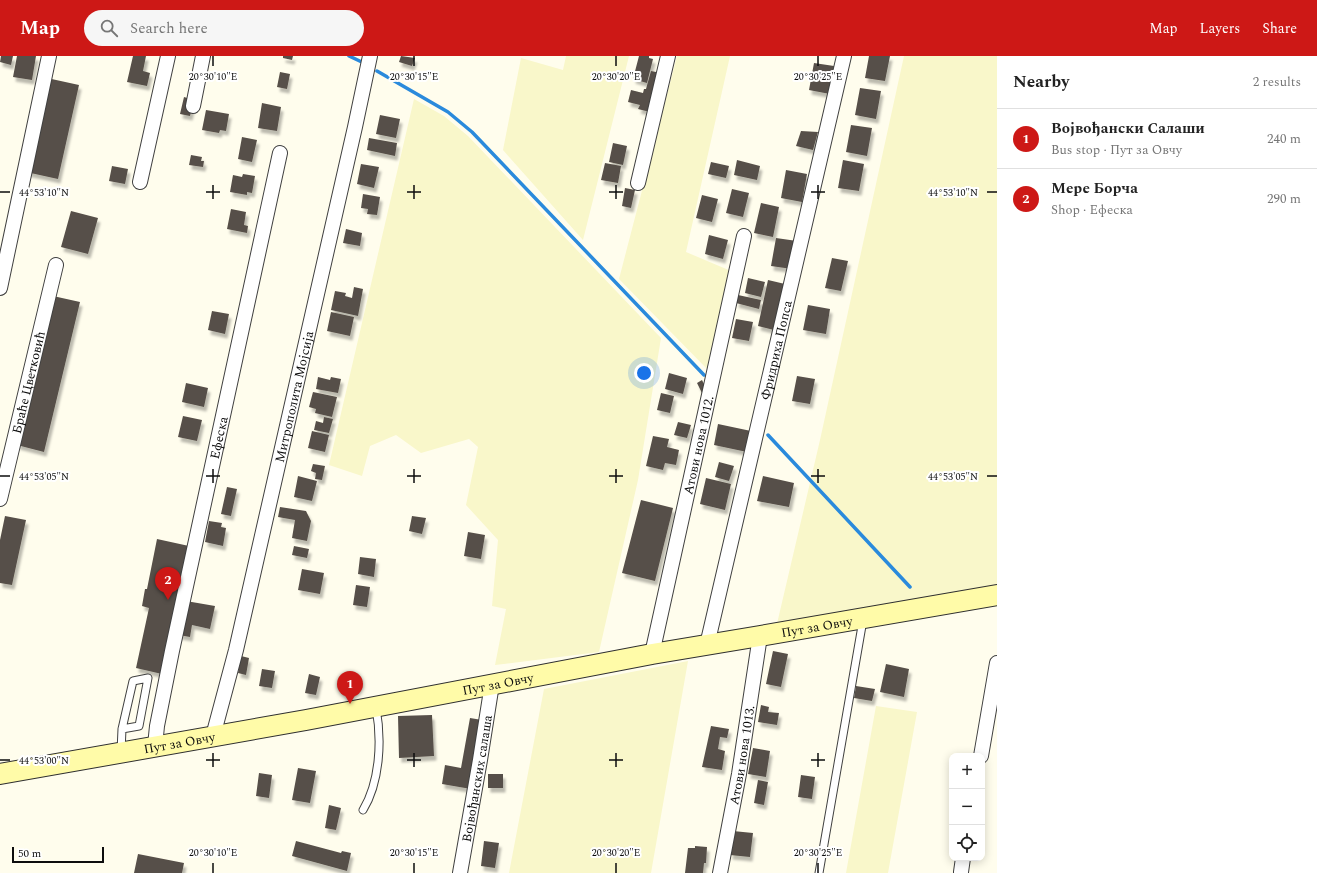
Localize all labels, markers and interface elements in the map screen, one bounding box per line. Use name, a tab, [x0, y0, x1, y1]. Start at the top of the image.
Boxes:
search box	[84, 10, 364, 46]
text: Map	[20, 14, 60, 43]
icon: search	[98, 17, 120, 39]
text: Search here	[130, 17, 208, 40]
text: Map	[1149, 18, 1178, 39]
text: Layers	[1200, 18, 1240, 39]
text: Share	[1262, 18, 1297, 39]
text: 20°30'10"E	[189, 69, 237, 85]
text: 20°30'15"E	[390, 69, 438, 85]
text: 20°30'20"E	[592, 69, 640, 85]
text: 20°30'25"E	[794, 69, 842, 85]
text: Nearby	[1013, 69, 1069, 95]
text: 2 results	[1253, 72, 1301, 92]
text: Војвођански Салаши	[1051, 117, 1205, 140]
text: 1	[1022, 129, 1030, 149]
text: 240 m	[1267, 129, 1301, 149]
text: Bus stop · Пут за Овчу	[1051, 140, 1182, 160]
text: Мере Борча	[1051, 177, 1138, 200]
text: 44°53'10"N	[19, 185, 69, 201]
text: 44°53'10"N	[928, 185, 978, 201]
text: 2	[1022, 189, 1030, 209]
text: 290 m	[1267, 189, 1301, 209]
text: Shop · Ефеска	[1051, 200, 1133, 220]
street label: Фридриха Попса	[755, 298, 798, 402]
street label: Митрополита Мојсија	[270, 328, 319, 465]
street label: Браће Цветковић	[7, 329, 51, 436]
your location	[634, 363, 654, 383]
street label: Атови нова 1012.	[678, 394, 720, 497]
street label: Ефеска	[205, 414, 234, 461]
text: 44°53'05"N	[19, 469, 69, 485]
text: 44°53'05"N	[928, 469, 978, 485]
pin: 2	[155, 567, 181, 600]
street label: Пут за Овчу	[780, 611, 855, 643]
street label: Пут за Овчу	[461, 668, 536, 701]
pin: 1	[337, 671, 363, 704]
street label: Атови нова 1013.	[724, 704, 760, 807]
street label: Војвођанских салаша	[457, 713, 498, 844]
street label: Пут за Овчу	[142, 727, 217, 759]
text: 44°53'00"N	[19, 753, 69, 769]
map controls	[949, 753, 985, 861]
button: +	[949, 753, 985, 789]
button: −	[949, 789, 985, 825]
button: locate	[949, 825, 985, 861]
scale bar	[12, 845, 104, 864]
text: 50 m	[18, 845, 41, 862]
text: 20°30'10"E	[189, 845, 237, 861]
text: 20°30'15"E	[390, 845, 438, 861]
text: 20°30'20"E	[592, 845, 640, 861]
text: 20°30'25"E	[794, 845, 842, 861]

